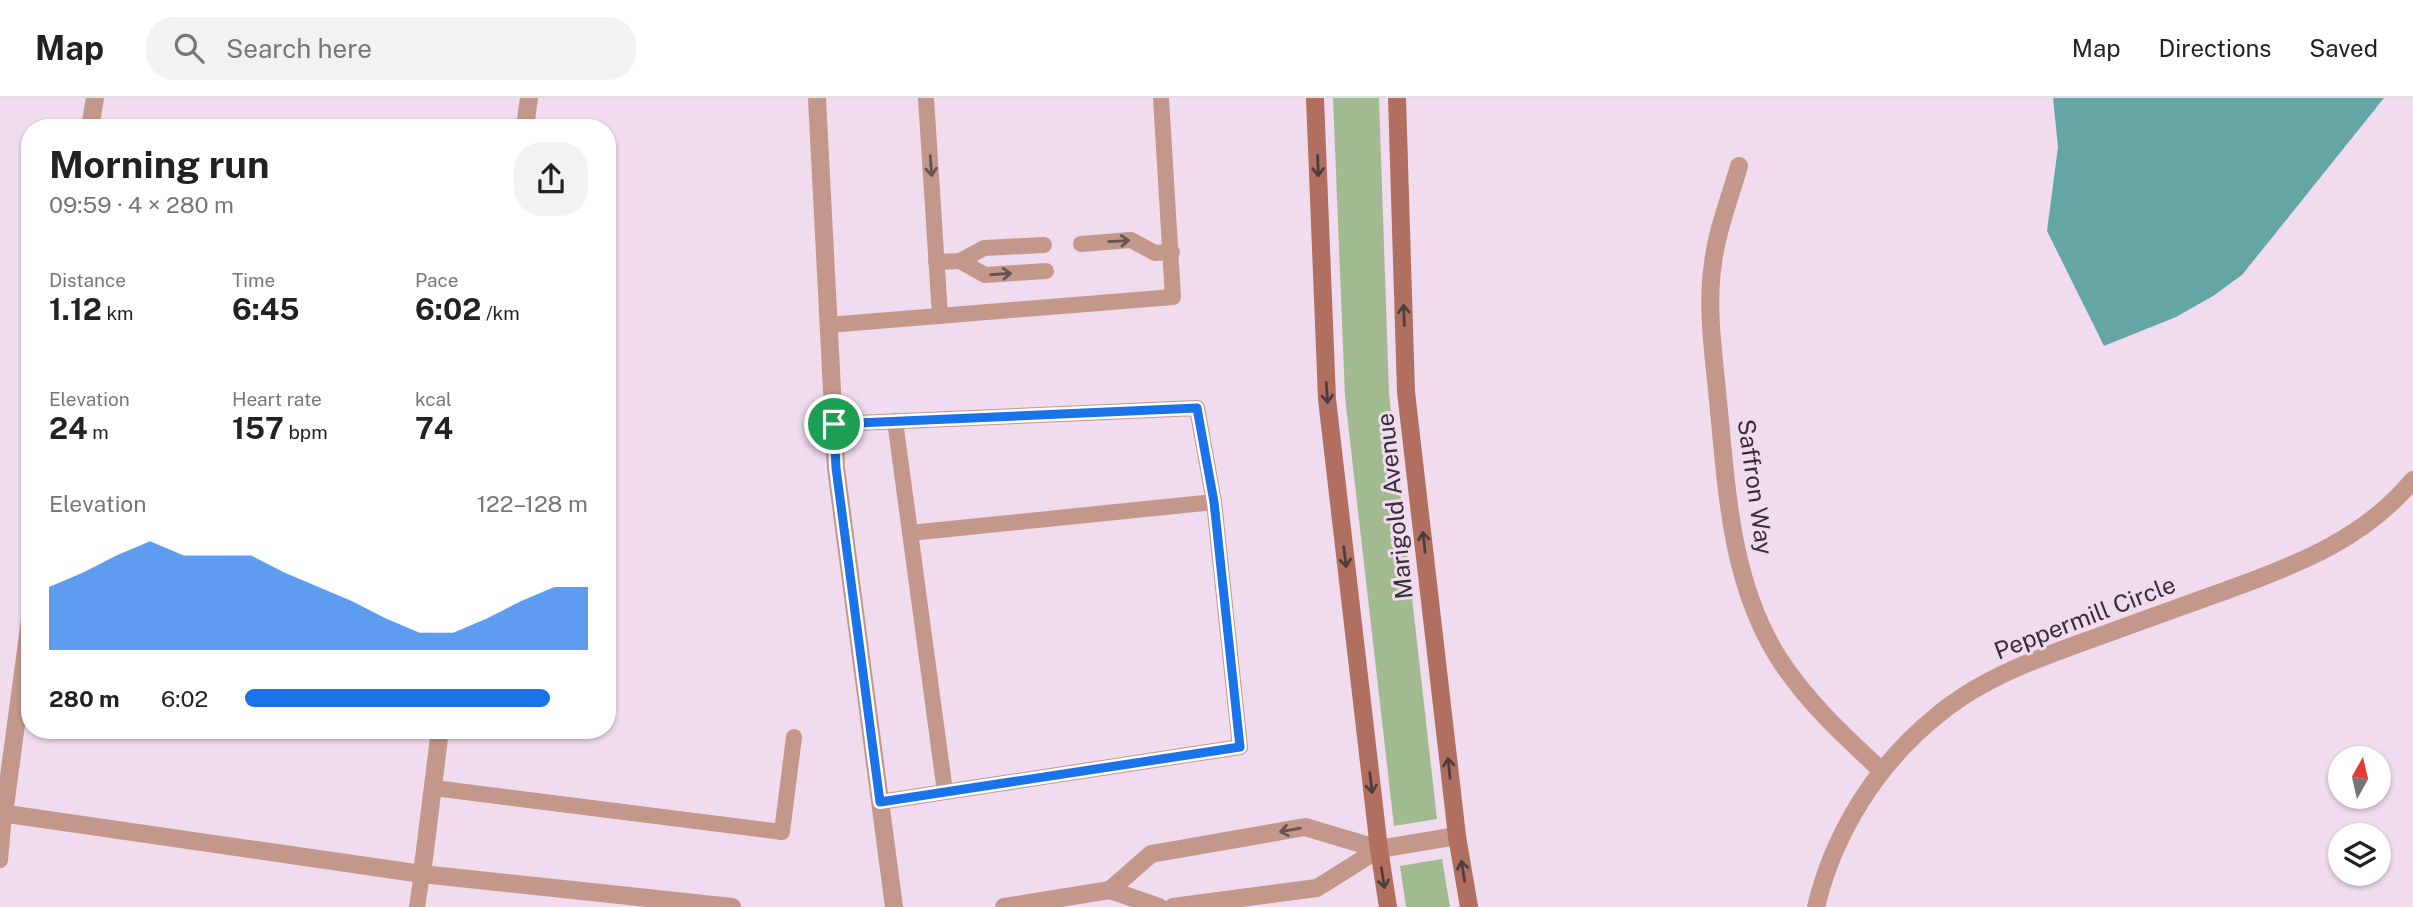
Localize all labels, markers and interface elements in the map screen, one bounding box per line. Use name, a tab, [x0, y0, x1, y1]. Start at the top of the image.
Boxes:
search box	[146, 17, 636, 80]
text: Map	[35, 29, 104, 67]
icon: search	[170, 29, 208, 67]
text: Search here	[226, 33, 372, 64]
text: Map	[2072, 34, 2121, 62]
text: Directions	[2159, 34, 2271, 62]
text: Saved	[2309, 34, 2378, 62]
text: Morning run	[49, 142, 270, 187]
button: share	[514, 142, 588, 216]
one-way arrow	[924, 154, 937, 177]
one-way arrow	[1311, 154, 1324, 177]
text: 09:59 · 4 × 280 m	[49, 191, 234, 218]
one-way arrow	[1108, 234, 1130, 247]
one-way arrow	[989, 267, 1012, 280]
text: Distance	[49, 269, 126, 291]
text: Time	[232, 269, 275, 291]
text: Pace	[415, 269, 458, 291]
text: 1.12	[49, 291, 102, 327]
text: 6:45	[232, 291, 299, 327]
text: 6:02	[415, 291, 481, 327]
text: km	[102, 302, 134, 324]
text: /km	[481, 302, 520, 324]
one-way arrow	[1397, 304, 1411, 327]
one-way arrow	[1321, 382, 1334, 404]
text: Elevation	[49, 388, 130, 410]
text: Heart rate	[232, 388, 322, 410]
text: kcal	[415, 388, 452, 410]
pin	[804, 394, 864, 454]
icon: arrive	[815, 405, 853, 443]
text: 24	[49, 410, 88, 446]
text: 157	[232, 410, 284, 446]
text: 74	[415, 410, 453, 446]
street label: Marigold Avenue	[1370, 412, 1418, 601]
street label: Saffron Way	[1733, 417, 1779, 557]
text: m	[88, 421, 109, 443]
text: bpm	[284, 421, 328, 443]
text: Elevation	[49, 490, 147, 517]
text: 122–128 m	[477, 490, 588, 517]
one-way arrow	[1417, 531, 1430, 554]
one-way arrow	[1339, 545, 1352, 568]
street label: Peppermill Circle	[1990, 570, 2179, 665]
text: 280 m	[49, 685, 120, 712]
text: 6:02	[161, 685, 208, 712]
north arrow	[2328, 746, 2390, 808]
map controls	[2328, 746, 2391, 886]
one-way arrow	[1443, 757, 1456, 780]
one-way arrow	[1365, 771, 1378, 794]
button: layers	[2328, 823, 2391, 886]
one-way arrow	[1279, 824, 1301, 837]
one-way arrow	[1456, 860, 1469, 883]
one-way arrow	[1377, 866, 1390, 889]

